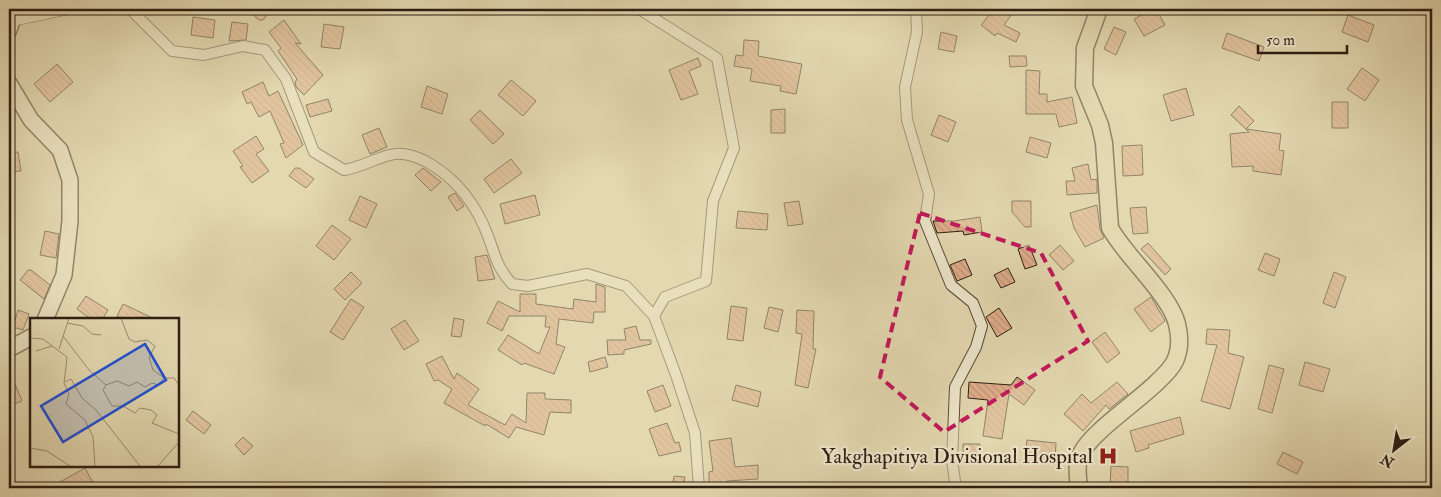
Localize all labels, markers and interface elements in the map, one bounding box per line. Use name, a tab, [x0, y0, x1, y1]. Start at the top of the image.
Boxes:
scale bar	[1258, 22, 1347, 54]
text: 50 m	[1266, 31, 1295, 50]
inset map	[30, 318, 179, 467]
north arrow	[1368, 424, 1418, 474]
place label: Yakghapitiya Divisional Hospital	[821, 443, 1094, 470]
hospital icon: Yakghapitiya Divisional Hospital	[1097, 445, 1119, 467]
text: N	[1377, 450, 1398, 472]

